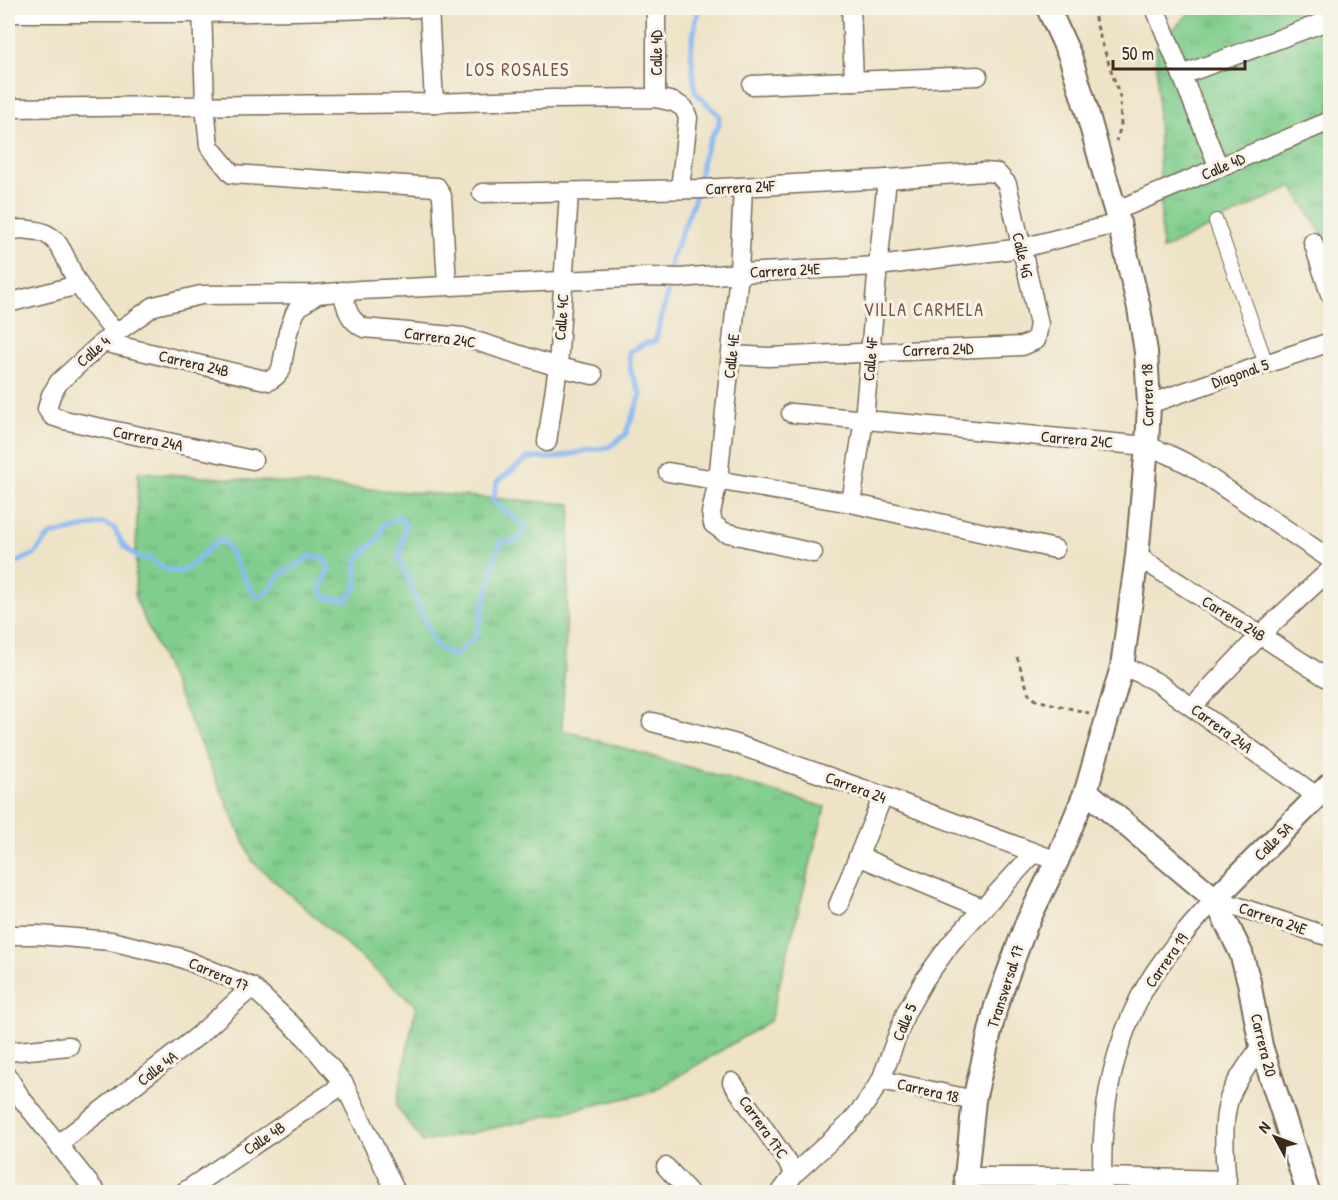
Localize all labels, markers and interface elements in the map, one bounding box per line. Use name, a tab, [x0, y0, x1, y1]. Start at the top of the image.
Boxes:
street label: Calle 4D	[645, 30, 667, 76]
scale bar	[1113, 33, 1245, 71]
text: 50 m	[1122, 41, 1154, 66]
district label: LOS ROSALES	[466, 57, 570, 82]
street label: Calle 4D	[1198, 147, 1249, 185]
street label: Carrera 24F	[705, 174, 776, 200]
street label: Calle 4G	[1007, 230, 1039, 280]
street label: Carrera 24E	[749, 257, 821, 283]
street label: Calle 4C	[548, 293, 574, 341]
district label: VILLA CARMELA	[863, 297, 985, 322]
street label: Carrera 24C	[403, 321, 477, 353]
street label: Calle 4	[71, 330, 115, 372]
street label: Calle 4E	[718, 332, 744, 380]
street label: Calle 4F	[857, 335, 883, 382]
street label: Carrera 24D	[902, 337, 974, 361]
street label: Carrera 24B	[157, 344, 231, 382]
street label: Diagonal 5	[1208, 353, 1272, 393]
street label: Carrera 18	[1135, 363, 1159, 426]
street label: Carrera 24A	[111, 420, 185, 456]
street label: Carrera 24C	[1040, 425, 1114, 453]
street label: Carrera 24B	[1198, 590, 1270, 646]
street label: Carrera 24A	[1187, 698, 1257, 758]
street label: Carrera 24	[822, 766, 890, 808]
street label: Calle 5A	[1249, 817, 1297, 865]
street label: Carrera 24E	[1236, 896, 1310, 940]
street label: Carrera 19	[1139, 928, 1193, 992]
street label: Transversal 17	[981, 941, 1029, 1030]
street label: Carrera 17	[185, 951, 253, 997]
street label: Calle 5	[886, 1000, 922, 1044]
street label: Carrera 20	[1246, 1011, 1282, 1079]
street label: Calle 4A	[132, 1045, 182, 1091]
street label: Carrera 18	[895, 1072, 961, 1108]
street label: Carrera 17C	[734, 1091, 794, 1163]
north arrow	[1245, 1107, 1305, 1167]
street label: Calle 4B	[239, 1116, 289, 1160]
text: N	[1253, 1116, 1275, 1138]

